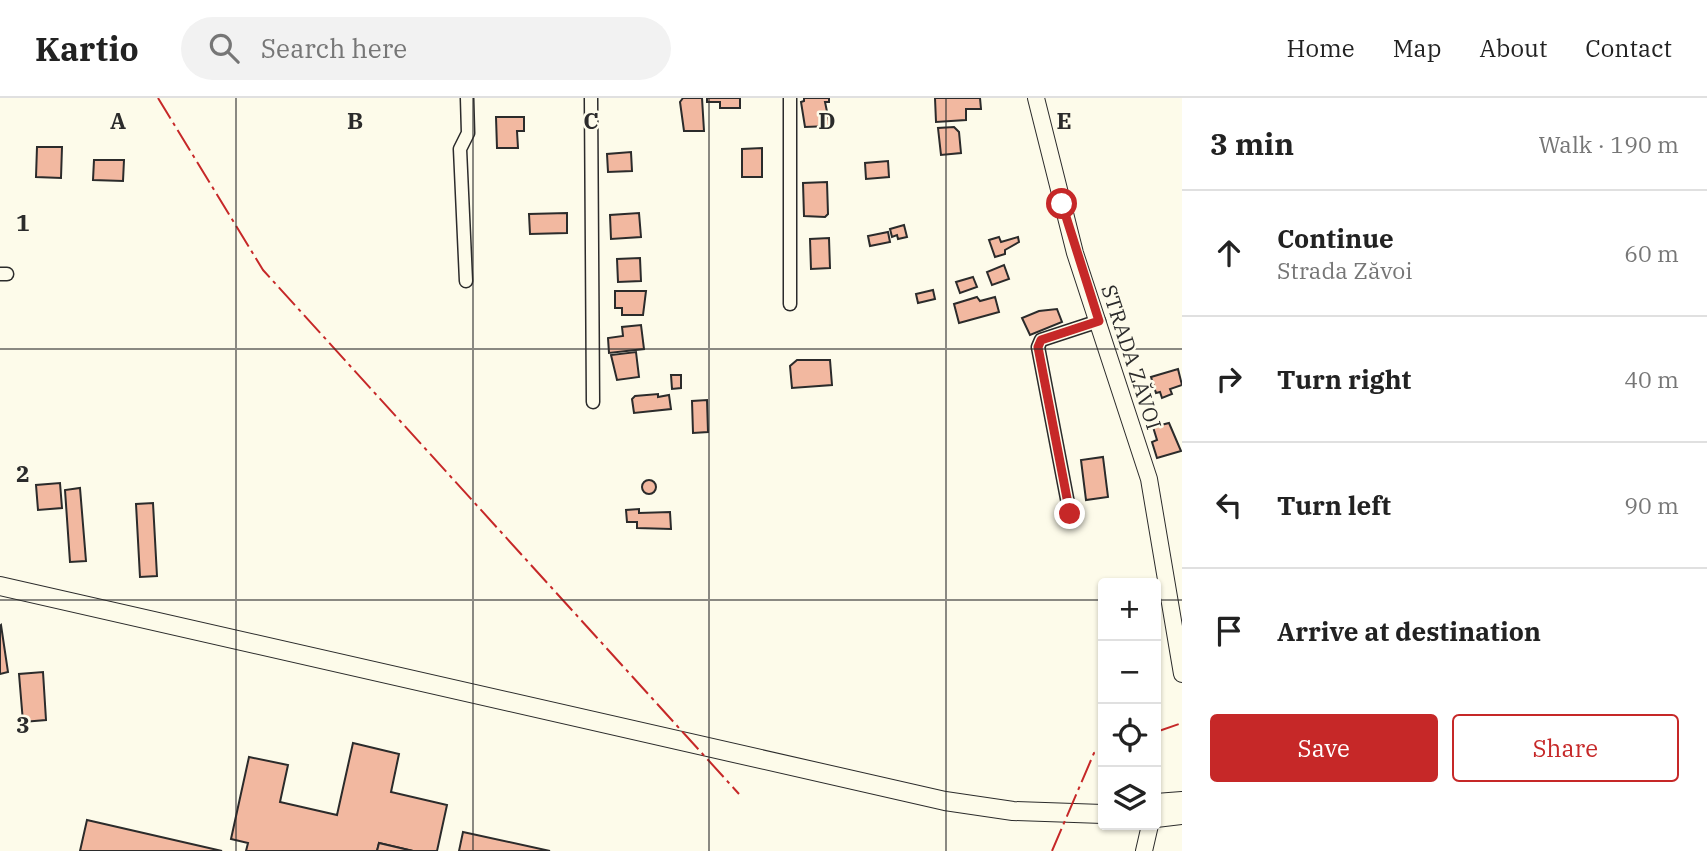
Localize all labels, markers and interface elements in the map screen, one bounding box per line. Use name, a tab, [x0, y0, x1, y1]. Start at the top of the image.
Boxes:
search box	[181, 17, 671, 80]
text: Kartio	[35, 27, 139, 70]
icon: search	[205, 29, 243, 67]
text: Search here	[261, 31, 407, 65]
text: Home	[1287, 32, 1355, 64]
text: Map	[1393, 32, 1441, 64]
text: About	[1479, 32, 1547, 64]
text: Contact	[1585, 32, 1672, 64]
text: A	[110, 105, 126, 135]
text: B	[347, 105, 363, 135]
text: C	[583, 105, 599, 135]
text: D	[818, 105, 836, 135]
text: E	[1056, 105, 1072, 135]
text: 3 min	[1210, 124, 1294, 163]
text: Walk · 190 m	[1538, 129, 1679, 159]
route start	[1046, 188, 1077, 219]
text: 1	[16, 207, 30, 237]
text: Continue	[1277, 221, 1394, 255]
icon: ahead	[1210, 234, 1248, 272]
text: 60 m	[1624, 238, 1679, 268]
text: Strada Zăvoi	[1277, 255, 1412, 285]
street label: STRADA ZĂVOI	[1095, 281, 1169, 433]
icon: right	[1210, 360, 1248, 398]
text: Turn right	[1277, 362, 1411, 396]
text: 40 m	[1624, 364, 1679, 394]
text: 2	[16, 458, 30, 488]
icon: left	[1210, 486, 1248, 524]
text: Turn left	[1277, 488, 1391, 522]
text: 90 m	[1624, 490, 1679, 520]
route end	[1054, 498, 1085, 529]
map controls	[1098, 578, 1161, 830]
button: +	[1098, 578, 1161, 641]
icon: arrive	[1210, 612, 1248, 650]
text: Arrive at destination	[1277, 614, 1541, 648]
button: −	[1098, 641, 1161, 704]
button: locate	[1098, 704, 1161, 767]
text: 3	[16, 709, 30, 739]
button: Save	[1210, 714, 1438, 782]
button: Share	[1452, 714, 1679, 782]
button: layers	[1098, 767, 1161, 830]

